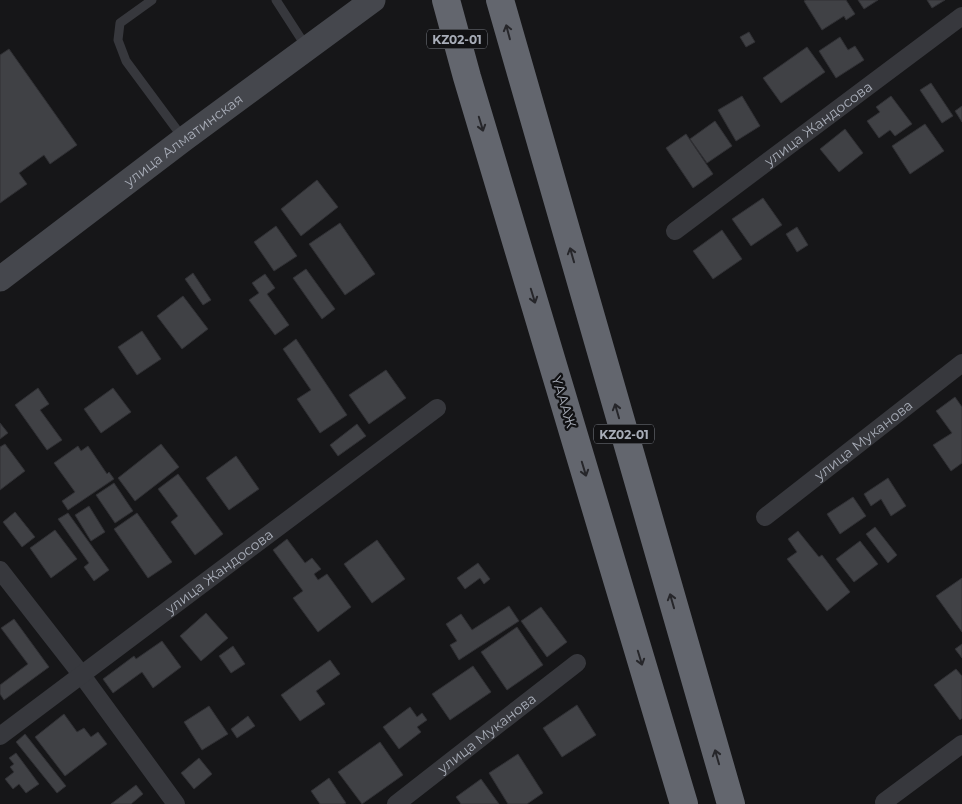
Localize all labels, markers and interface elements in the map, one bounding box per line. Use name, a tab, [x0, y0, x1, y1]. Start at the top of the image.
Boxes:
one-way arrow	[503, 24, 512, 40]
road number: KZ02-01	[427, 30, 487, 48]
street label: улица Жандосова	[760, 77, 876, 171]
street label: улица Алматинская	[119, 90, 246, 191]
one-way arrow	[477, 116, 487, 132]
one-way arrow	[567, 248, 576, 264]
one-way arrow	[528, 288, 538, 304]
street label: ҮАААЖ	[548, 374, 580, 430]
street label: улица Муканова	[810, 396, 916, 485]
one-way arrow	[612, 404, 622, 420]
road number: KZ02-01	[594, 424, 654, 444]
one-way arrow	[579, 461, 589, 477]
street label: улица Жандосова	[161, 525, 277, 618]
one-way arrow	[667, 593, 677, 609]
one-way arrow	[636, 650, 646, 666]
street label: улица Муканова	[433, 689, 540, 778]
one-way arrow	[712, 750, 722, 766]

